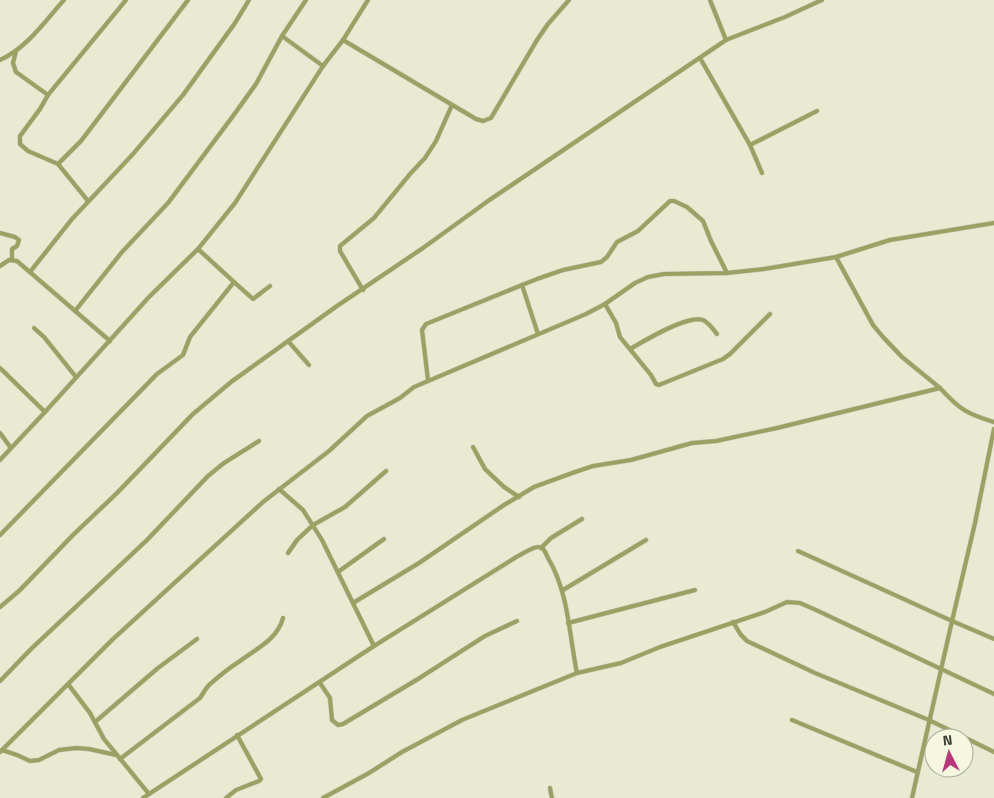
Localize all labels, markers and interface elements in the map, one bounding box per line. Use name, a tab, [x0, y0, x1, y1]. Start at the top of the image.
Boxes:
north arrow	[924, 728, 974, 778]
text: N	[942, 729, 954, 751]

